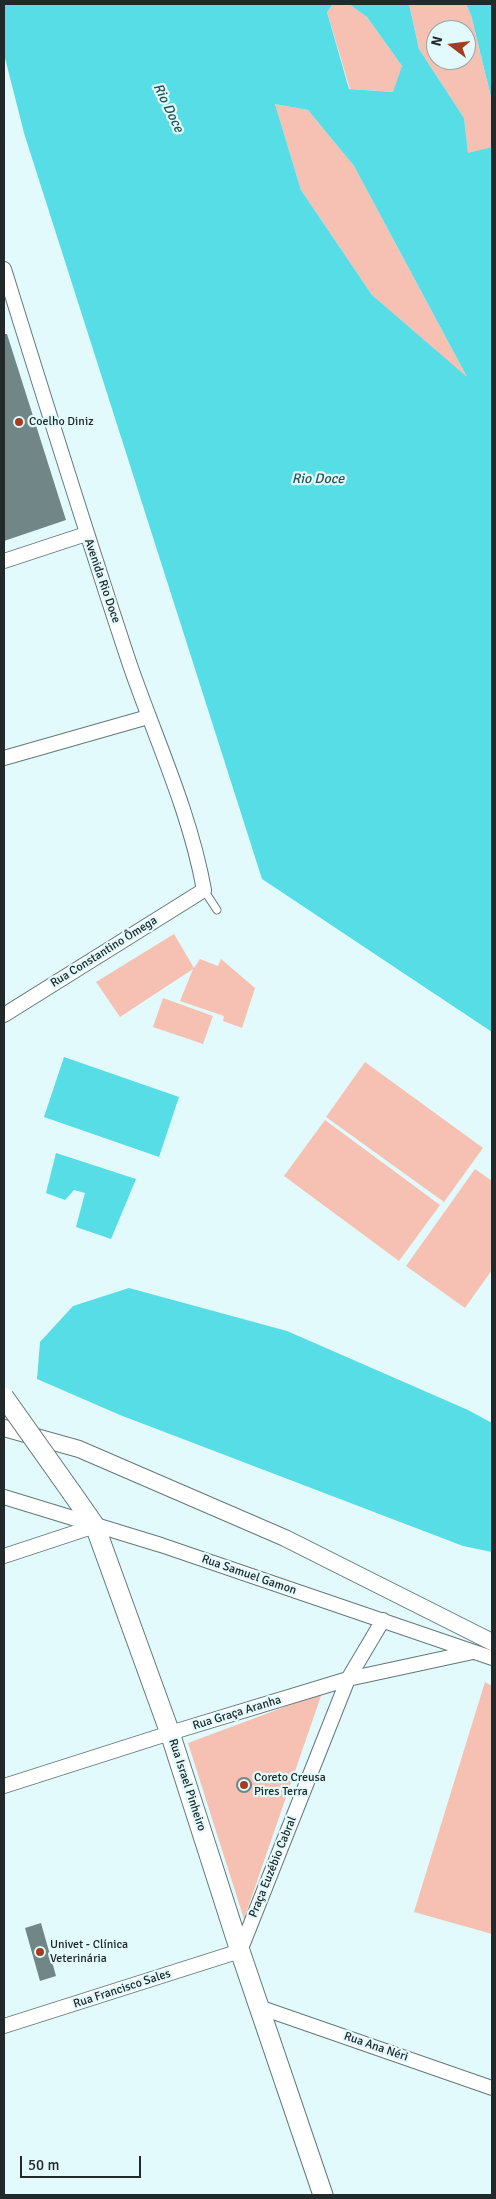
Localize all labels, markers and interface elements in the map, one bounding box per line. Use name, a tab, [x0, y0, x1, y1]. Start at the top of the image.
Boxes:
north arrow	[426, 20, 476, 70]
text: N	[428, 34, 446, 48]
water label: Rio Doce	[149, 81, 187, 135]
place label: Coelho Diniz	[29, 415, 94, 429]
marker: Coelho Diniz	[13, 416, 25, 428]
water label: Rio Doce	[292, 471, 344, 487]
street label: Avenida Rio Doce	[81, 537, 123, 625]
street label: Rua Constantino Ômega	[48, 913, 160, 991]
street label: Rua Samuel Gamon	[200, 1552, 298, 1598]
street label: Rua Graça Aranha	[191, 1693, 283, 1733]
street label: Rua Israel Pinheiro	[165, 1737, 209, 1833]
place label: Coreto Creusa Pires Terra	[254, 1771, 326, 1799]
marker: Coreto Creusa Pires Terra	[238, 1779, 250, 1791]
street label: Praça Euzébio Cabral	[246, 1814, 300, 1920]
place label: Univet - Clínica Veterinária	[50, 1938, 128, 1966]
marker: Univet - Clínica Veterinária	[34, 1946, 46, 1958]
street label: Rua Francisco Sales	[72, 1966, 172, 2012]
street label: Rua Ana Néri	[342, 2029, 410, 2065]
scale bar	[22, 2146, 144, 2178]
text: 50 m	[28, 2156, 59, 2174]

